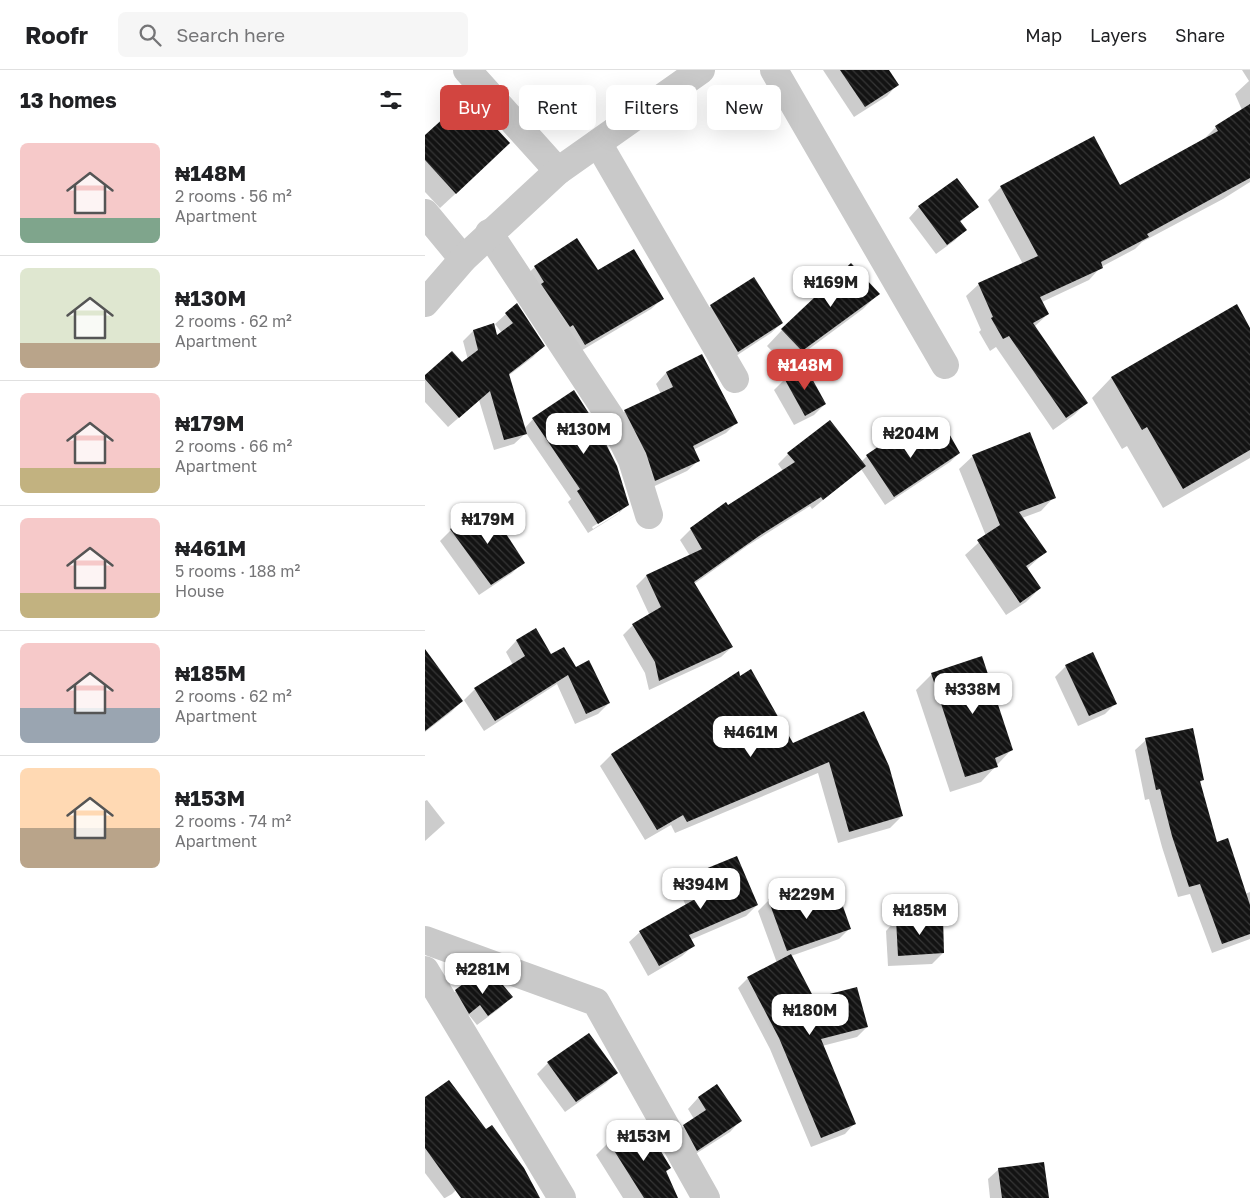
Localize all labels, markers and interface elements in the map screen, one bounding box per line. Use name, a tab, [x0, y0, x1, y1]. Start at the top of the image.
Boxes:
search box	[118, 12, 468, 57]
text: Roofr	[25, 20, 88, 49]
icon: search	[136, 21, 164, 49]
text: Search here	[176, 23, 285, 46]
text: Map	[1025, 24, 1062, 46]
text: Layers	[1090, 24, 1147, 46]
text: Share	[1175, 24, 1225, 46]
chip: Buy	[440, 85, 509, 130]
chip: Rent	[519, 85, 596, 130]
chip: Filters	[606, 85, 697, 130]
chip: New	[707, 85, 781, 130]
icon: filters	[377, 86, 405, 114]
text: 13 homes	[20, 87, 117, 113]
text: ₦148M	[175, 160, 246, 186]
icon: home	[60, 163, 120, 223]
text: 2 rooms · 56 m²	[175, 186, 292, 206]
text: Apartment	[175, 206, 257, 226]
pin: ₦169M	[796, 266, 866, 308]
text: ₦169M	[804, 272, 858, 292]
text: ₦130M	[175, 285, 246, 311]
icon: home	[60, 288, 120, 348]
text: 2 rooms · 62 m²	[175, 311, 292, 331]
text: Apartment	[175, 331, 257, 351]
pin: ₦148M	[770, 348, 840, 391]
text: ₦148M	[778, 355, 832, 375]
text: ₦179M	[175, 410, 244, 436]
pin: ₦130M	[549, 412, 619, 455]
icon: home	[60, 413, 120, 473]
pin: ₦204M	[876, 416, 946, 459]
text: ₦130M	[557, 419, 611, 439]
text: ₦204M	[883, 423, 939, 443]
text: 2 rooms · 66 m²	[175, 436, 292, 456]
text: Apartment	[175, 456, 257, 476]
pin: ₦179M	[453, 502, 523, 545]
text: ₦179M	[462, 509, 514, 529]
text: ₦461M	[175, 535, 246, 561]
icon: home	[60, 538, 120, 598]
text: 5 rooms · 188 m²	[175, 561, 300, 581]
text: House	[175, 581, 224, 601]
text: ₦185M	[175, 660, 246, 686]
icon: home	[60, 663, 120, 723]
pin: ₦338M	[938, 672, 1008, 715]
text: ₦338M	[945, 679, 1001, 699]
text: 2 rooms · 62 m²	[175, 686, 292, 706]
text: Apartment	[175, 706, 257, 726]
pin: ₦461M	[716, 716, 786, 758]
text: ₦461M	[724, 722, 778, 742]
text: ₦153M	[175, 785, 245, 811]
icon: home	[60, 788, 120, 848]
text: 2 rooms · 74 m²	[175, 811, 291, 831]
text: Apartment	[175, 831, 257, 851]
pin: ₦394M	[666, 868, 736, 910]
text: ₦394M	[673, 874, 729, 894]
pin: ₦229M	[772, 878, 842, 920]
text: ₦229M	[779, 884, 835, 904]
pin: ₦185M	[885, 894, 955, 936]
text: ₦185M	[893, 900, 947, 920]
pin: ₦281M	[448, 952, 518, 995]
text: ₦281M	[456, 959, 510, 979]
pin: ₦180M	[775, 994, 845, 1036]
text: ₦180M	[783, 1000, 837, 1020]
pin: ₦153M	[609, 1120, 679, 1162]
text: ₦153M	[617, 1126, 671, 1146]

